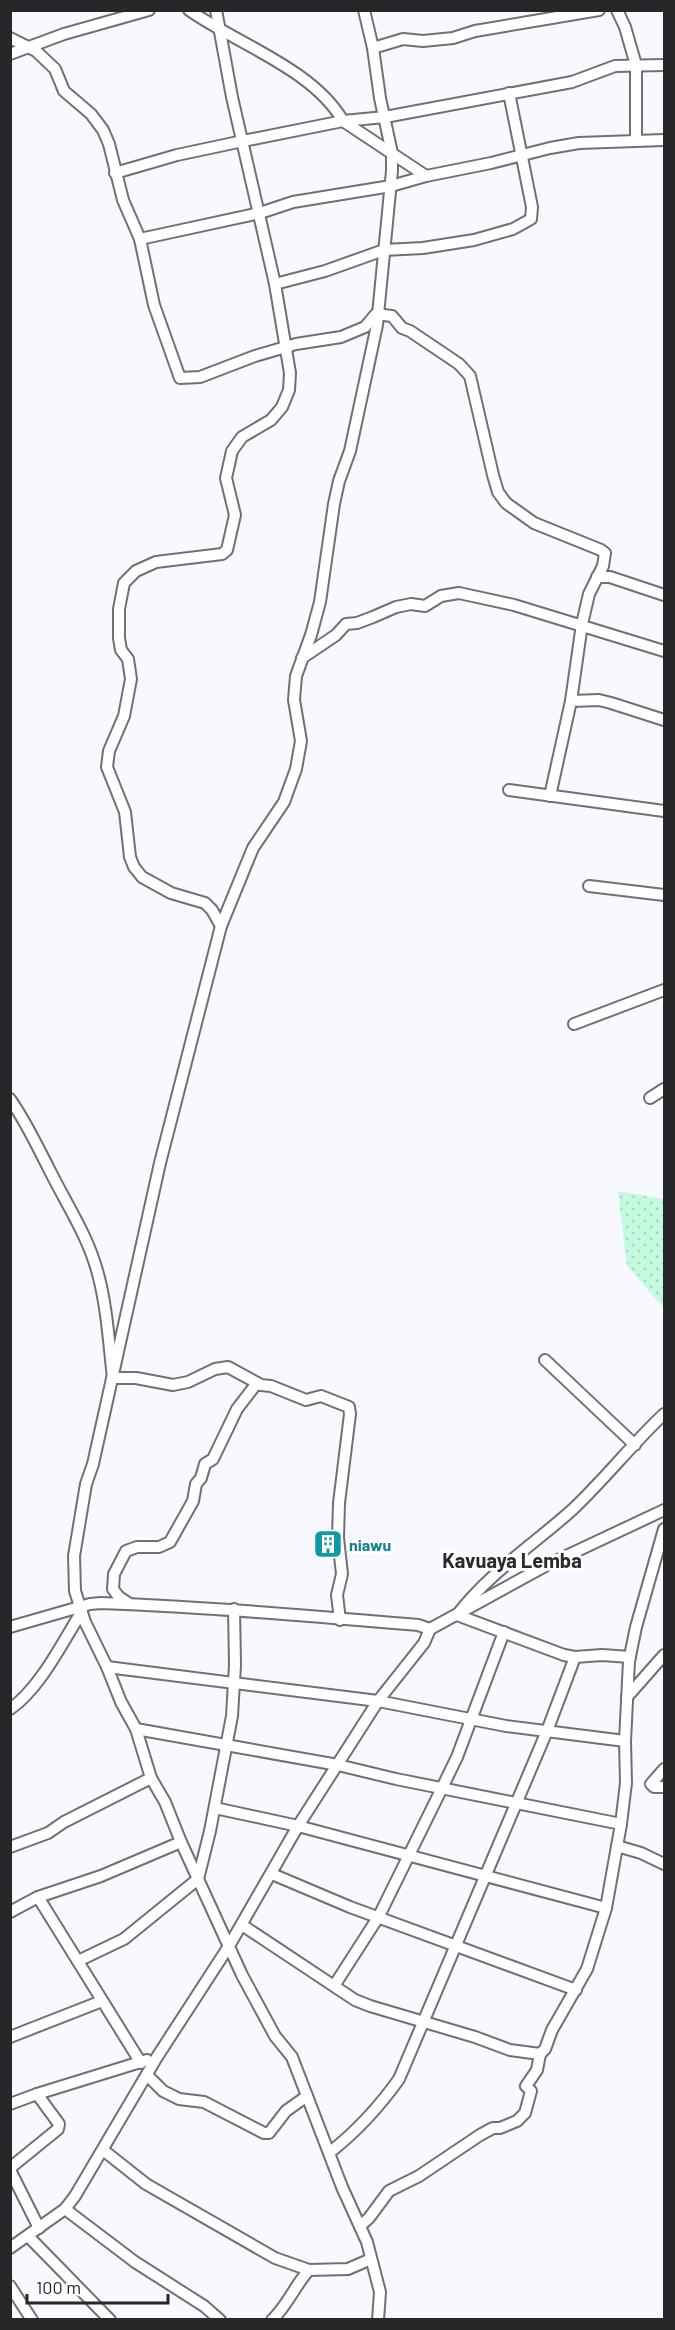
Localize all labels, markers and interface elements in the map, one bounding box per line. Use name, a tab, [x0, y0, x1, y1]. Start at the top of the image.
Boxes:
building icon: niawu	[312, 1528, 344, 1560]
place label: niawu	[349, 1535, 391, 1554]
district label: Kavuaya Lemba	[442, 1548, 582, 1572]
scale bar	[27, 2267, 168, 2305]
text: 100 m	[36, 2276, 81, 2298]

